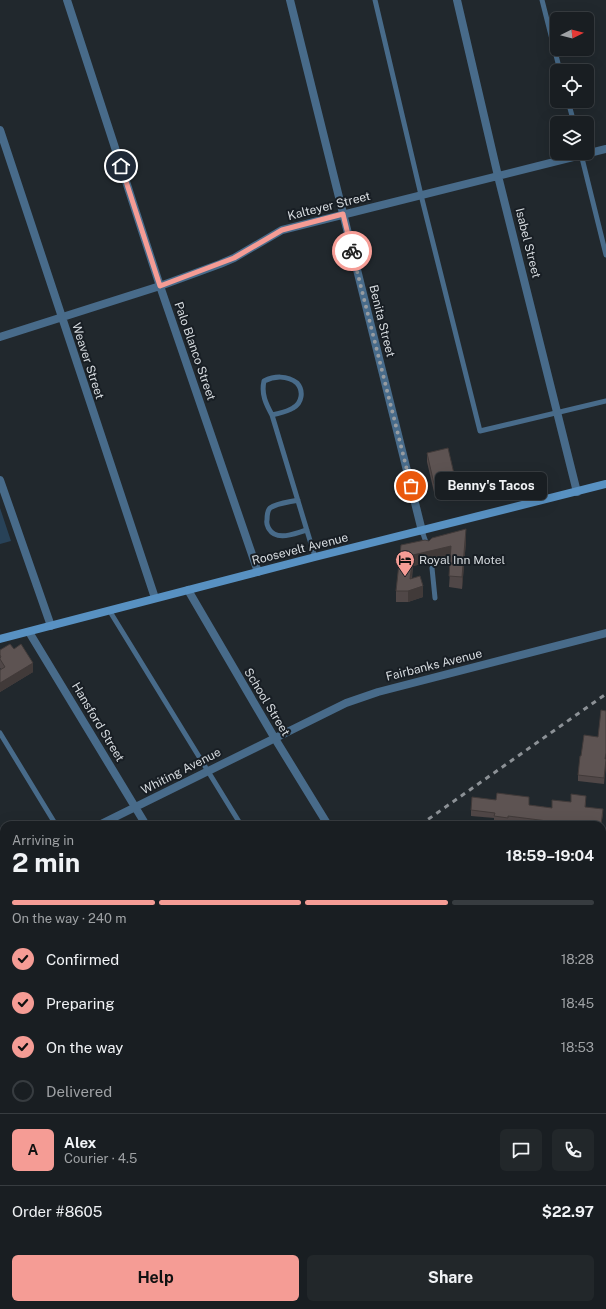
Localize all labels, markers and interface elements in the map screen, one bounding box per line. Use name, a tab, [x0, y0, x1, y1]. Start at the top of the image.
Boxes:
north arrow	[550, 12, 594, 56]
map controls	[550, 12, 594, 160]
button: locate	[550, 64, 594, 108]
button: layers	[550, 116, 594, 160]
pin	[104, 149, 138, 183]
icon: home	[110, 155, 132, 177]
street label: Kalteyer Street	[286, 189, 372, 223]
street label: Isabel Street	[513, 207, 544, 280]
courier	[332, 231, 372, 271]
icon: bike	[341, 240, 363, 262]
street label: Benita Street	[366, 283, 398, 359]
street label: Palo Blanco Street	[172, 300, 219, 402]
street label: Weaver Street	[69, 321, 107, 401]
pin	[394, 469, 428, 503]
callout: Benny's Tacos	[435, 472, 547, 500]
icon: bag	[400, 475, 422, 497]
text: Benny's Tacos	[447, 478, 535, 493]
street label: Roosevelt Avenue	[250, 530, 350, 568]
hotel icon: Royal Inn Motel	[394, 549, 416, 577]
place label: Royal Inn Motel	[419, 553, 506, 567]
street label: Fairbanks Avenue	[384, 646, 484, 684]
street label: School Street	[241, 666, 293, 739]
street label: Hansford Street	[69, 680, 127, 764]
street label: Whiting Avenue	[139, 745, 223, 797]
text: Arriving in	[12, 833, 74, 848]
text: 2 min	[12, 847, 80, 878]
text: 18:59–19:04	[506, 847, 594, 864]
text: On the way · 240 m	[12, 911, 126, 926]
icon: check	[12, 948, 34, 970]
text: Confirmed	[46, 951, 119, 968]
text: 18:28	[561, 952, 594, 967]
icon: check	[12, 992, 34, 1014]
text: Preparing	[46, 995, 115, 1012]
text: 18:45	[561, 996, 594, 1011]
icon: check	[12, 1036, 34, 1058]
text: On the way	[46, 1039, 123, 1056]
text: 18:53	[561, 1040, 594, 1055]
text: Delivered	[46, 1083, 112, 1100]
button: chat	[500, 1129, 542, 1171]
button: phone	[552, 1129, 594, 1171]
text: Alex	[64, 1134, 96, 1151]
text: A	[28, 1141, 38, 1158]
text: Courier · 4.5	[64, 1151, 137, 1166]
text: Order #8605	[12, 1203, 102, 1220]
text: $22.97	[542, 1203, 594, 1220]
button: Help	[12, 1255, 299, 1301]
button: Share	[307, 1255, 594, 1301]

